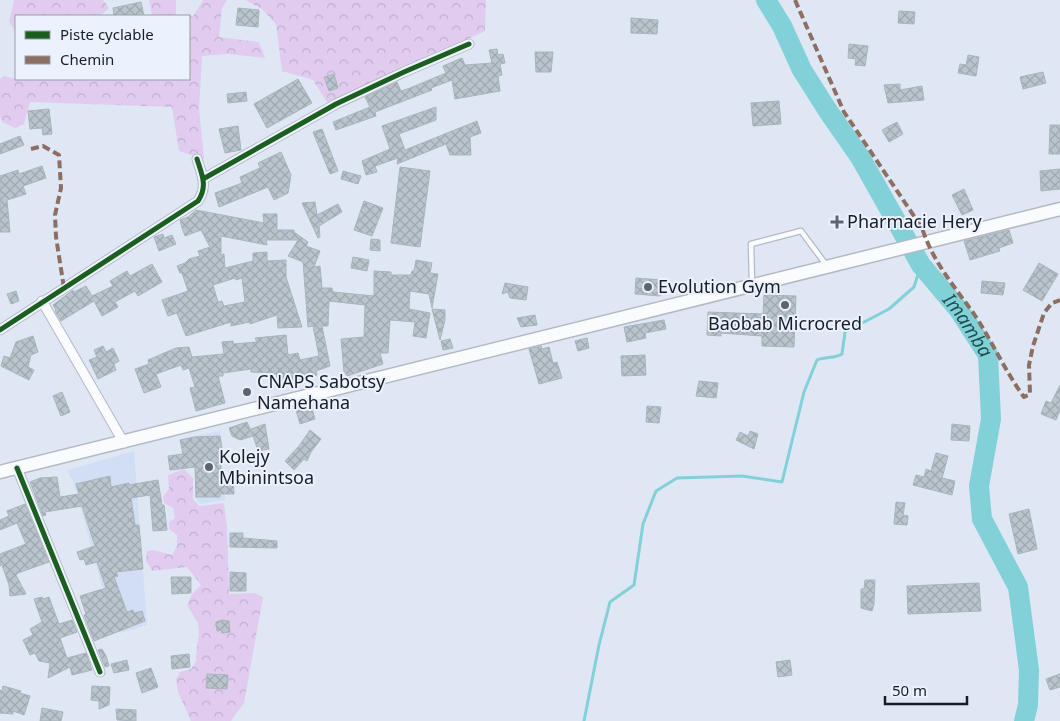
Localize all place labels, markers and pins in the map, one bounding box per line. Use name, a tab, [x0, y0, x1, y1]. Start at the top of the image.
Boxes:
place label: Pharmacie Hery	[847, 209, 983, 233]
marker: Pharmacie Hery	[831, 216, 843, 228]
place label: Evolution Gym	[658, 274, 781, 298]
marker: Evolution Gym	[642, 281, 654, 293]
marker: Baobab Microcred	[779, 299, 791, 311]
place label: Baobab Microcred	[708, 311, 862, 335]
place label: CNAPS Sabotsy Namehana	[257, 369, 386, 414]
marker: CNAPS Sabotsy Namehana	[241, 386, 253, 398]
place label: Kolejy Mbinintsoa	[219, 444, 314, 489]
marker: Kolejy Mbinintsoa	[203, 461, 215, 473]

